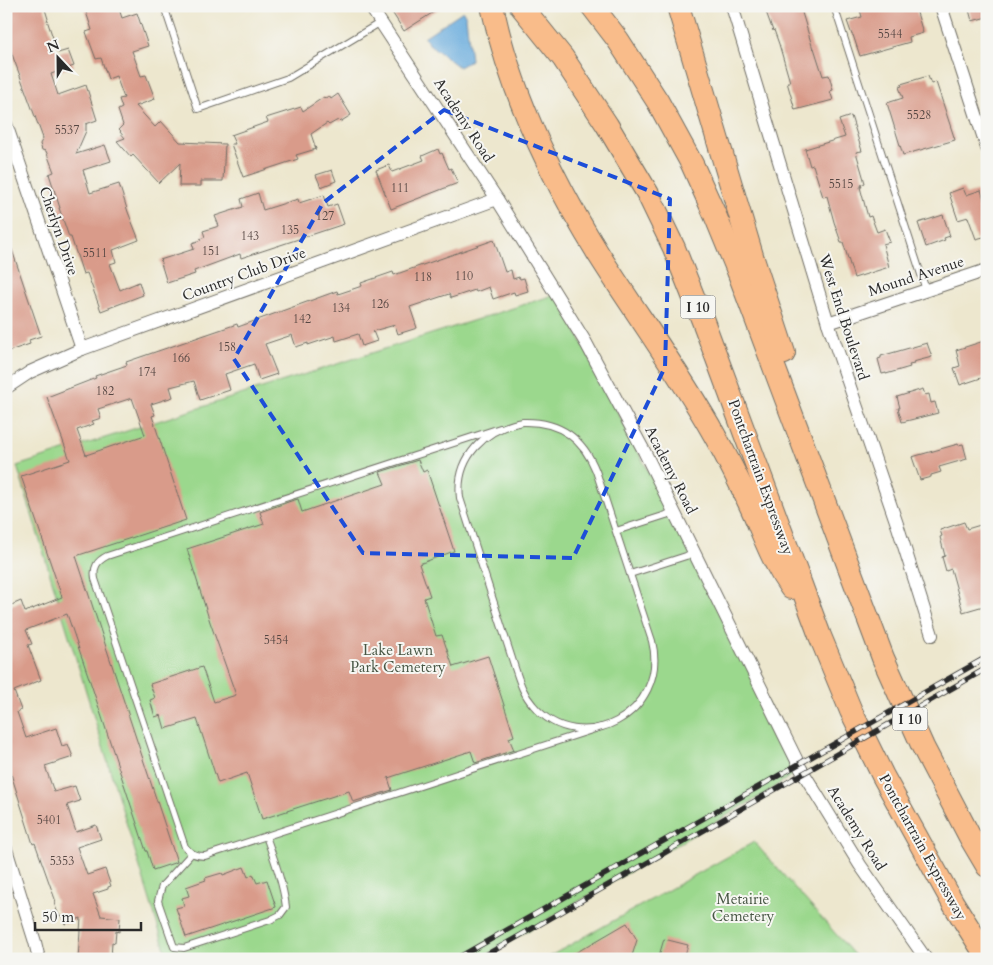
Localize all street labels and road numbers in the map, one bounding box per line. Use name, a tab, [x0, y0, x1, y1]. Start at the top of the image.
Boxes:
street label: Academy Road	[429, 74, 499, 166]
street label: Cherlyn Drive	[34, 184, 84, 278]
street label: Country Club Drive	[179, 242, 309, 306]
street label: West End Boulevard	[814, 250, 874, 383]
street label: Mound Avenue	[866, 251, 967, 301]
road number: I 10	[680, 296, 716, 318]
street label: Pontchartrain Expressway	[724, 396, 798, 558]
street label: Academy Road	[640, 423, 702, 517]
road number: I 10	[892, 708, 928, 731]
street label: Pontchartrain Expressway	[874, 770, 972, 924]
street label: Academy Road	[823, 782, 891, 874]

